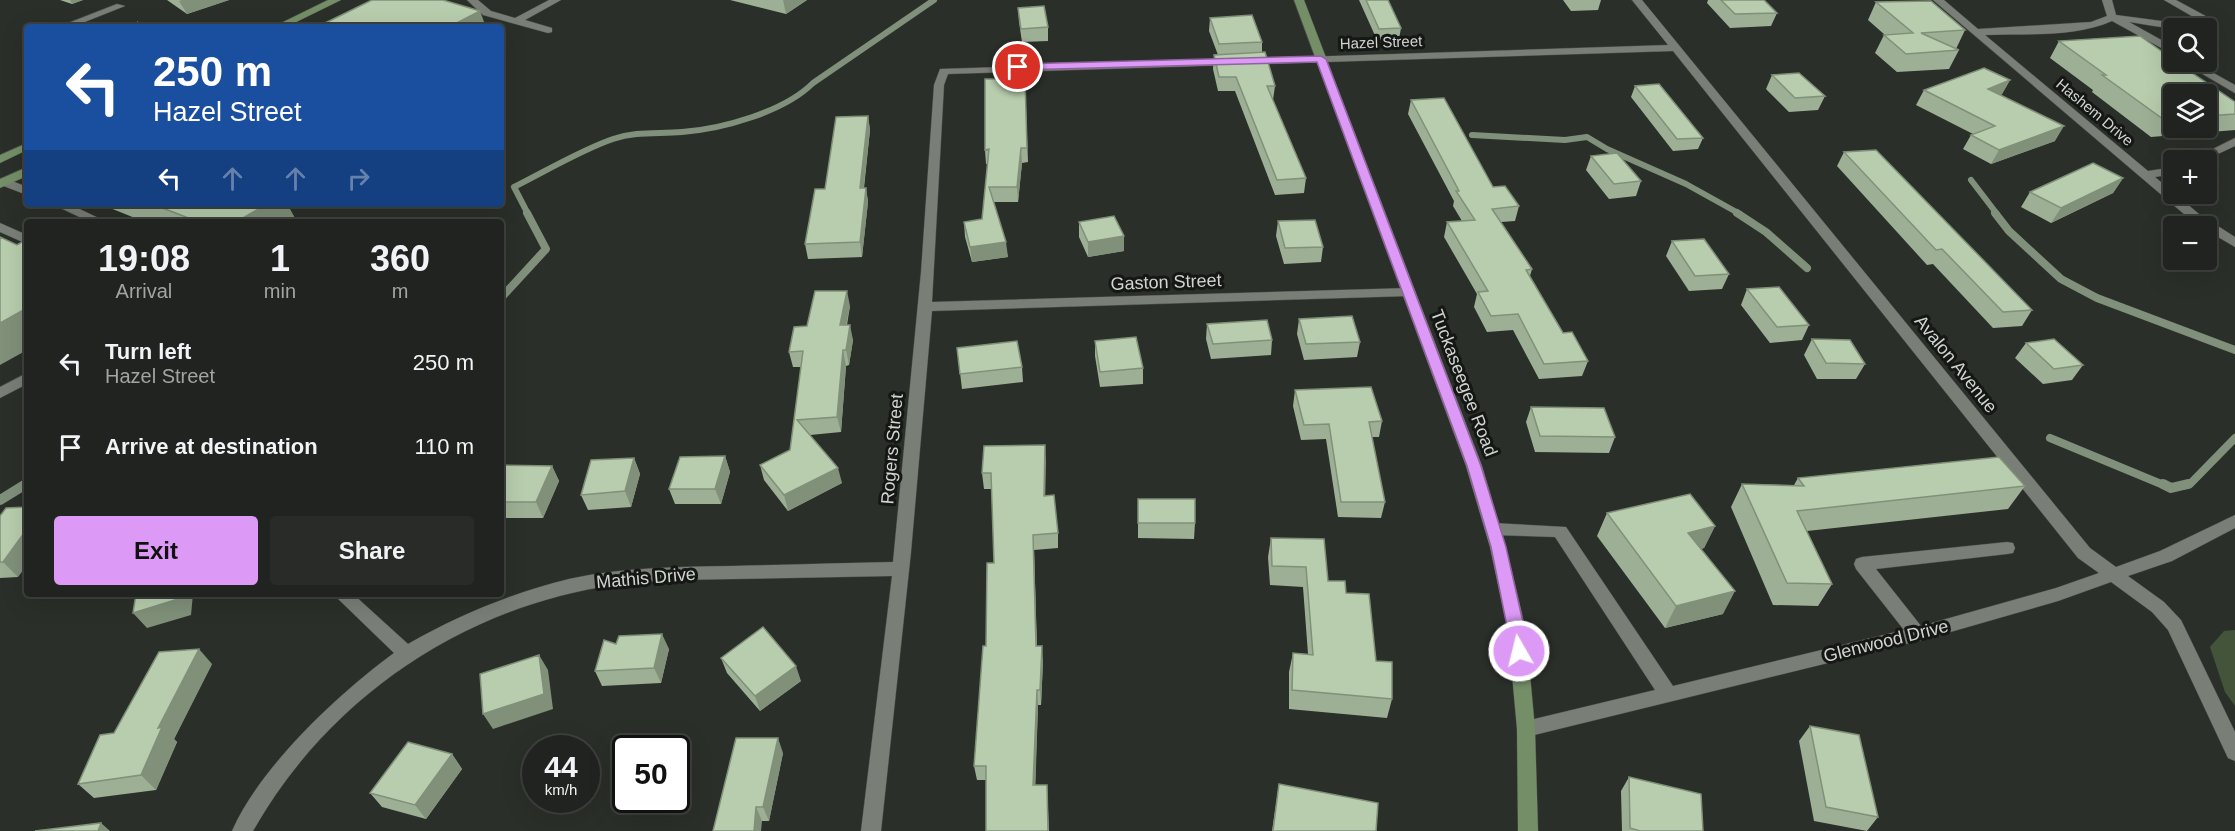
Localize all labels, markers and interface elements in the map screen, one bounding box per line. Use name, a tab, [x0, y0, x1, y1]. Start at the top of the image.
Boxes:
map controls	[2163, 18, 2217, 270]
button: search	[2163, 18, 2217, 72]
street label: Hazel Street	[1339, 32, 1423, 52]
pin	[992, 41, 1043, 92]
icon: left	[54, 48, 132, 126]
text: 250 m	[153, 48, 272, 95]
icon: arrive	[1001, 50, 1034, 83]
street label: Hashem Drive	[2053, 75, 2137, 149]
button: layers	[2163, 84, 2217, 138]
text: Hazel Street	[153, 97, 302, 127]
button: +	[2163, 150, 2217, 204]
icon: left	[153, 162, 186, 195]
icon: ahead	[216, 162, 249, 195]
icon: ahead	[279, 162, 312, 195]
icon: right	[342, 162, 375, 195]
button: −	[2163, 216, 2217, 270]
text: 19:08	[98, 238, 190, 279]
text: 1	[270, 238, 290, 279]
text: 360	[370, 238, 430, 279]
street label: Gaston Street	[1110, 270, 1222, 294]
text: Arrival	[116, 280, 172, 302]
text: min	[264, 280, 296, 302]
text: m	[392, 280, 408, 302]
street label: Tuckaseegee Road	[1427, 307, 1501, 459]
street label: Avalon Avenue	[1911, 311, 2001, 417]
text: Turn left	[105, 339, 191, 364]
icon: left	[54, 347, 87, 380]
text: 250 m	[413, 350, 474, 375]
text: Hazel Street	[105, 365, 215, 387]
street label: Rogers Street	[877, 393, 907, 505]
icon: arrive	[54, 431, 87, 464]
text: Arrive at destination	[105, 434, 318, 459]
text: 110 m	[414, 434, 474, 459]
button: Exit	[54, 516, 258, 585]
button: Share	[270, 516, 474, 585]
street label: Mathis Drive	[595, 564, 697, 592]
street label: Glenwood Drive	[1821, 616, 1951, 666]
position arrow	[1487, 619, 1551, 683]
speed limit sign: 50	[612, 735, 690, 813]
text: 44	[544, 750, 578, 783]
text: km/h	[545, 781, 577, 798]

